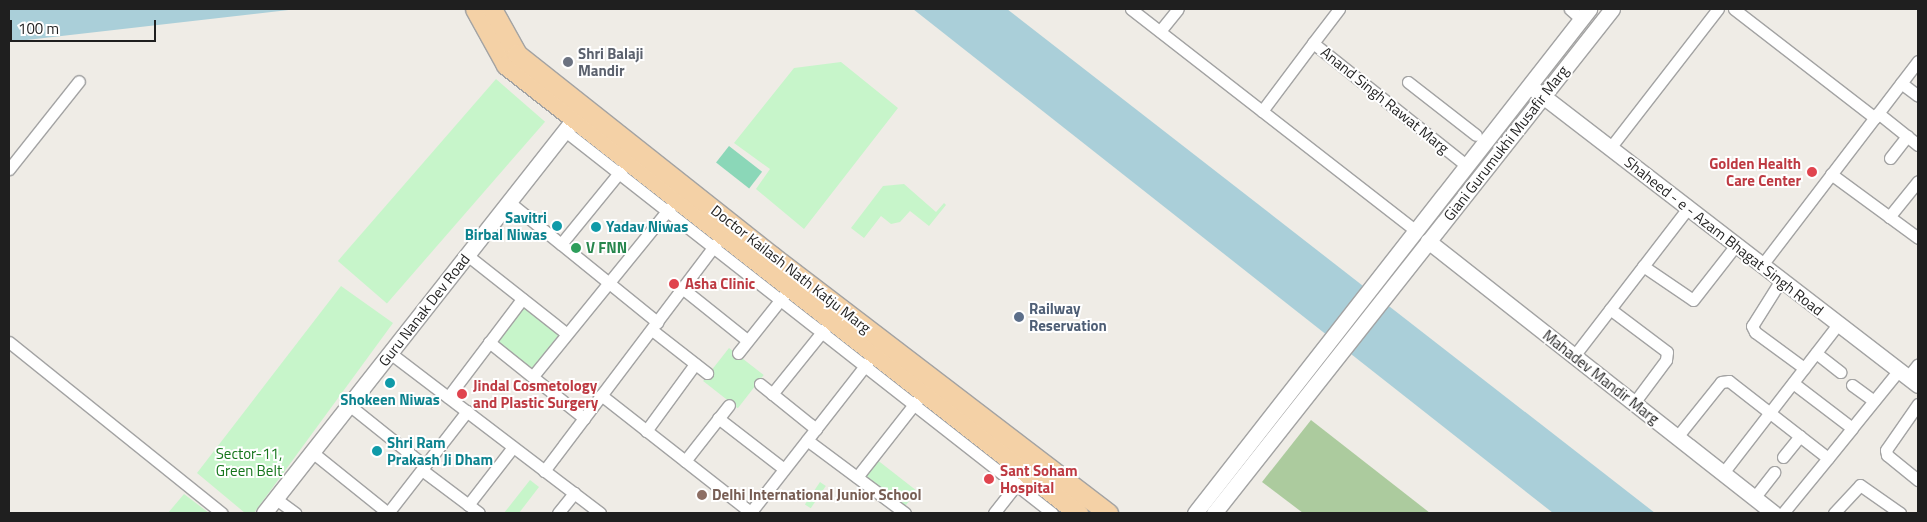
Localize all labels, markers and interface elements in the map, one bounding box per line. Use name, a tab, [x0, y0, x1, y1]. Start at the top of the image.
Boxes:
scale bar	[12, 10, 159, 42]
text: 100 m	[18, 17, 59, 40]
street label: Anand Singh Rawat Marg	[1317, 43, 1453, 157]
place label: Shri Balaji Mandir	[578, 44, 643, 79]
marker: Shri Balaji Mandir	[562, 56, 574, 68]
street label: Giani Gurumukhi Musafir Marg	[1440, 62, 1572, 224]
street label: Shaheed - e - Azam Bhagat Singh Road	[1621, 153, 1827, 319]
place label: Golden Health Care Center	[1709, 154, 1801, 189]
marker: Golden Health Care Center	[1805, 165, 1819, 179]
street label: Doctor Kailash Nath Katju Marg	[708, 201, 874, 337]
place label: Savitri Birbal Niwas	[465, 208, 547, 243]
place label: Yadav Niwas	[606, 218, 688, 236]
marker: Savitri Birbal Niwas	[551, 220, 563, 232]
marker: Yadav Niwas	[590, 221, 602, 233]
place label: V FNN	[586, 239, 627, 257]
marker: V FNN	[570, 242, 582, 254]
street label: Guru Nanak Dev Road	[375, 250, 473, 370]
place label: Asha Clinic	[685, 275, 755, 293]
marker: Asha Clinic	[667, 277, 681, 291]
place label: Railway Reservation	[1029, 299, 1107, 334]
marker: Railway Reservation	[1013, 311, 1025, 323]
street label: Mahadev Mandir Marg	[1539, 326, 1663, 428]
place label: Jindal Cosmetology and Plastic Surgery	[473, 376, 598, 411]
marker: Shokeen Niwas	[384, 377, 396, 389]
marker: Jindal Cosmetology and Plastic Surgery	[455, 387, 469, 401]
place label: Shokeen Niwas	[340, 391, 440, 409]
place label: Shri Ram Prakash Ji Dham	[387, 433, 493, 468]
park label: Sector-11, Green Belt	[216, 444, 282, 479]
marker: Shri Ram Prakash Ji Dham	[371, 445, 383, 457]
place label: Sant Soham Hospital	[1000, 461, 1078, 496]
marker: Sant Soham Hospital	[982, 472, 996, 486]
place label: Delhi International Junior School	[712, 486, 922, 504]
marker: Delhi International Junior School	[696, 489, 708, 501]

